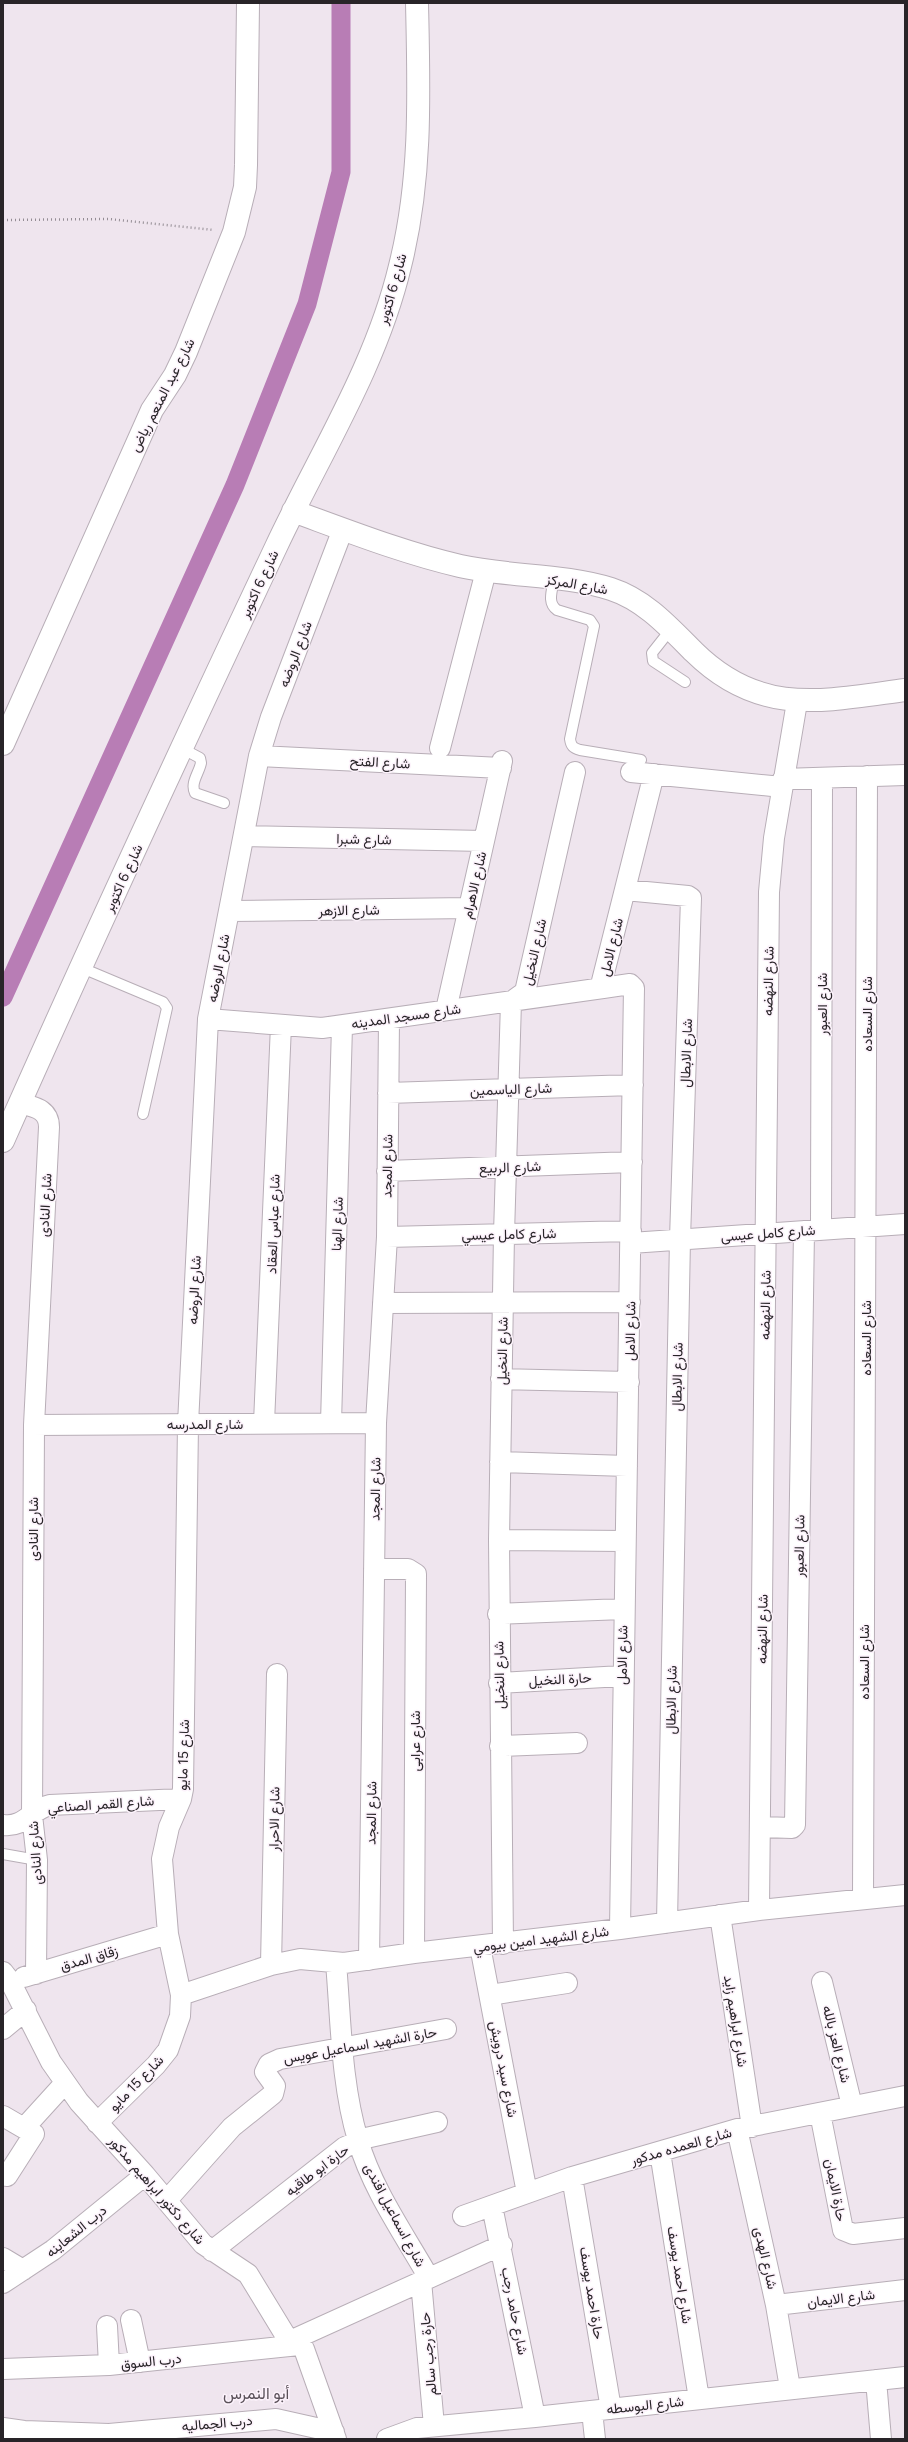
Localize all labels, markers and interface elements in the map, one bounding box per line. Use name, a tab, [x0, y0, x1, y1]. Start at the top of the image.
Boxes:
street label: شارع 6 اكتوبر	[374, 252, 413, 328]
street label: شارع عبد المنعم رياض	[126, 336, 200, 456]
street label: شارع 6 اكتوبر	[236, 547, 284, 623]
street label: شارع المركز	[543, 571, 609, 600]
street label: شارع الروضه	[275, 619, 318, 690]
street label: شارع الفتح	[349, 752, 411, 775]
street label: شارع شبرا	[336, 831, 392, 850]
street label: شارع 6 اكتوبر	[100, 841, 148, 917]
street label: شارع الاهرام	[458, 850, 492, 921]
street label: شارع الازهر	[317, 901, 380, 922]
street label: شارع الامل	[596, 916, 629, 979]
street label: شارع النخيل	[519, 917, 552, 988]
street label: شارع الروضه	[204, 932, 235, 1004]
street label: شارع النهضه	[759, 946, 780, 1016]
street label: شارع العبور	[814, 973, 833, 1036]
street label: شارع السعاده	[859, 976, 878, 1052]
street label: شارع مسجد المدينه	[350, 1000, 462, 1035]
street label: شارع الابطال	[677, 1018, 698, 1088]
street label: شارع الياسمين	[470, 1080, 553, 1101]
street label: شارع المجد	[378, 1134, 399, 1198]
street label: شارع الربيع	[479, 1158, 542, 1179]
street label: شارع النادى	[35, 1173, 58, 1237]
street label: شارع عباس العقاد	[263, 1174, 286, 1274]
street label: شارع الهنا	[328, 1197, 349, 1251]
street label: شارع كامل عيسى	[720, 1222, 816, 1247]
street label: شارع كامل عيسي	[461, 1225, 557, 1247]
street label: شارع الروضه	[184, 1255, 207, 1325]
street label: شارع النهضه	[756, 1270, 777, 1340]
street label: شارع السعاده	[858, 1300, 877, 1376]
street label: شارع الامل	[621, 1301, 642, 1361]
street label: شارع النخيل	[493, 1317, 514, 1385]
street label: شارع الابطال	[668, 1342, 689, 1412]
street label: شارع المدرسه	[167, 1416, 243, 1435]
street label: شارع المجد	[366, 1457, 387, 1521]
street label: شارع النادى	[25, 1497, 44, 1561]
street label: شارع العبور	[790, 1514, 811, 1579]
street label: شارع النهضه	[753, 1594, 774, 1664]
street label: شارع السعاده	[856, 1624, 875, 1700]
street label: شارع الامل	[613, 1625, 634, 1685]
street label: شارع النخيل	[490, 1641, 511, 1709]
street label: شارع الابطال	[662, 1665, 683, 1735]
street label: حارة النخيل	[528, 1669, 592, 1690]
street label: شارع عرابى	[407, 1710, 426, 1772]
street label: شارع 15 مايو	[174, 1719, 195, 1791]
street label: شارع المجد	[362, 1781, 383, 1845]
street label: شارع الاحرار	[265, 1787, 286, 1853]
street label: شارع القمر الصناعي	[47, 1792, 155, 1820]
street label: شارع النادى	[25, 1820, 48, 1885]
street label: شارع الشهيد امين بيومي	[472, 1923, 610, 1959]
street label: زقاق المدق	[58, 1942, 120, 1975]
street label: شارع ابراهيم زايد	[718, 1974, 751, 2069]
street label: شارع العز بالله	[817, 2004, 854, 2085]
street label: شارع سيد درويش	[484, 2019, 521, 2119]
street label: حارة الشهيد اسماعيل عويس	[282, 2024, 438, 2067]
street label: شارع 15 مايو	[105, 2052, 169, 2116]
street label: شارع العمده مدكور	[628, 2124, 734, 2171]
street label: شارع دكتور ابراهيم مدكور	[103, 2132, 208, 2249]
street label: حارة ابو طاقيه	[282, 2141, 352, 2200]
street label: حارة الايمان	[821, 2157, 850, 2223]
street label: شارع اسماعيل افندى	[358, 2160, 429, 2271]
street label: درب الشعاينه	[43, 2202, 110, 2261]
street label: شارع احمد يوسف	[661, 2225, 696, 2325]
street label: شارع الهدى	[748, 2225, 781, 2291]
street label: حارة احمد يوسف	[576, 2245, 607, 2341]
street label: شارع حامد رجب	[496, 2266, 531, 2357]
street label: شارع الايمان	[806, 2286, 876, 2313]
street label: حارة رجب سالم	[416, 2311, 441, 2396]
street label: درب السوق	[120, 2350, 183, 2373]
district label: أبو النمرس	[223, 2384, 289, 2404]
street label: شارع البوسطه	[606, 2393, 685, 2420]
street label: درب الجماليه	[181, 2412, 253, 2435]

